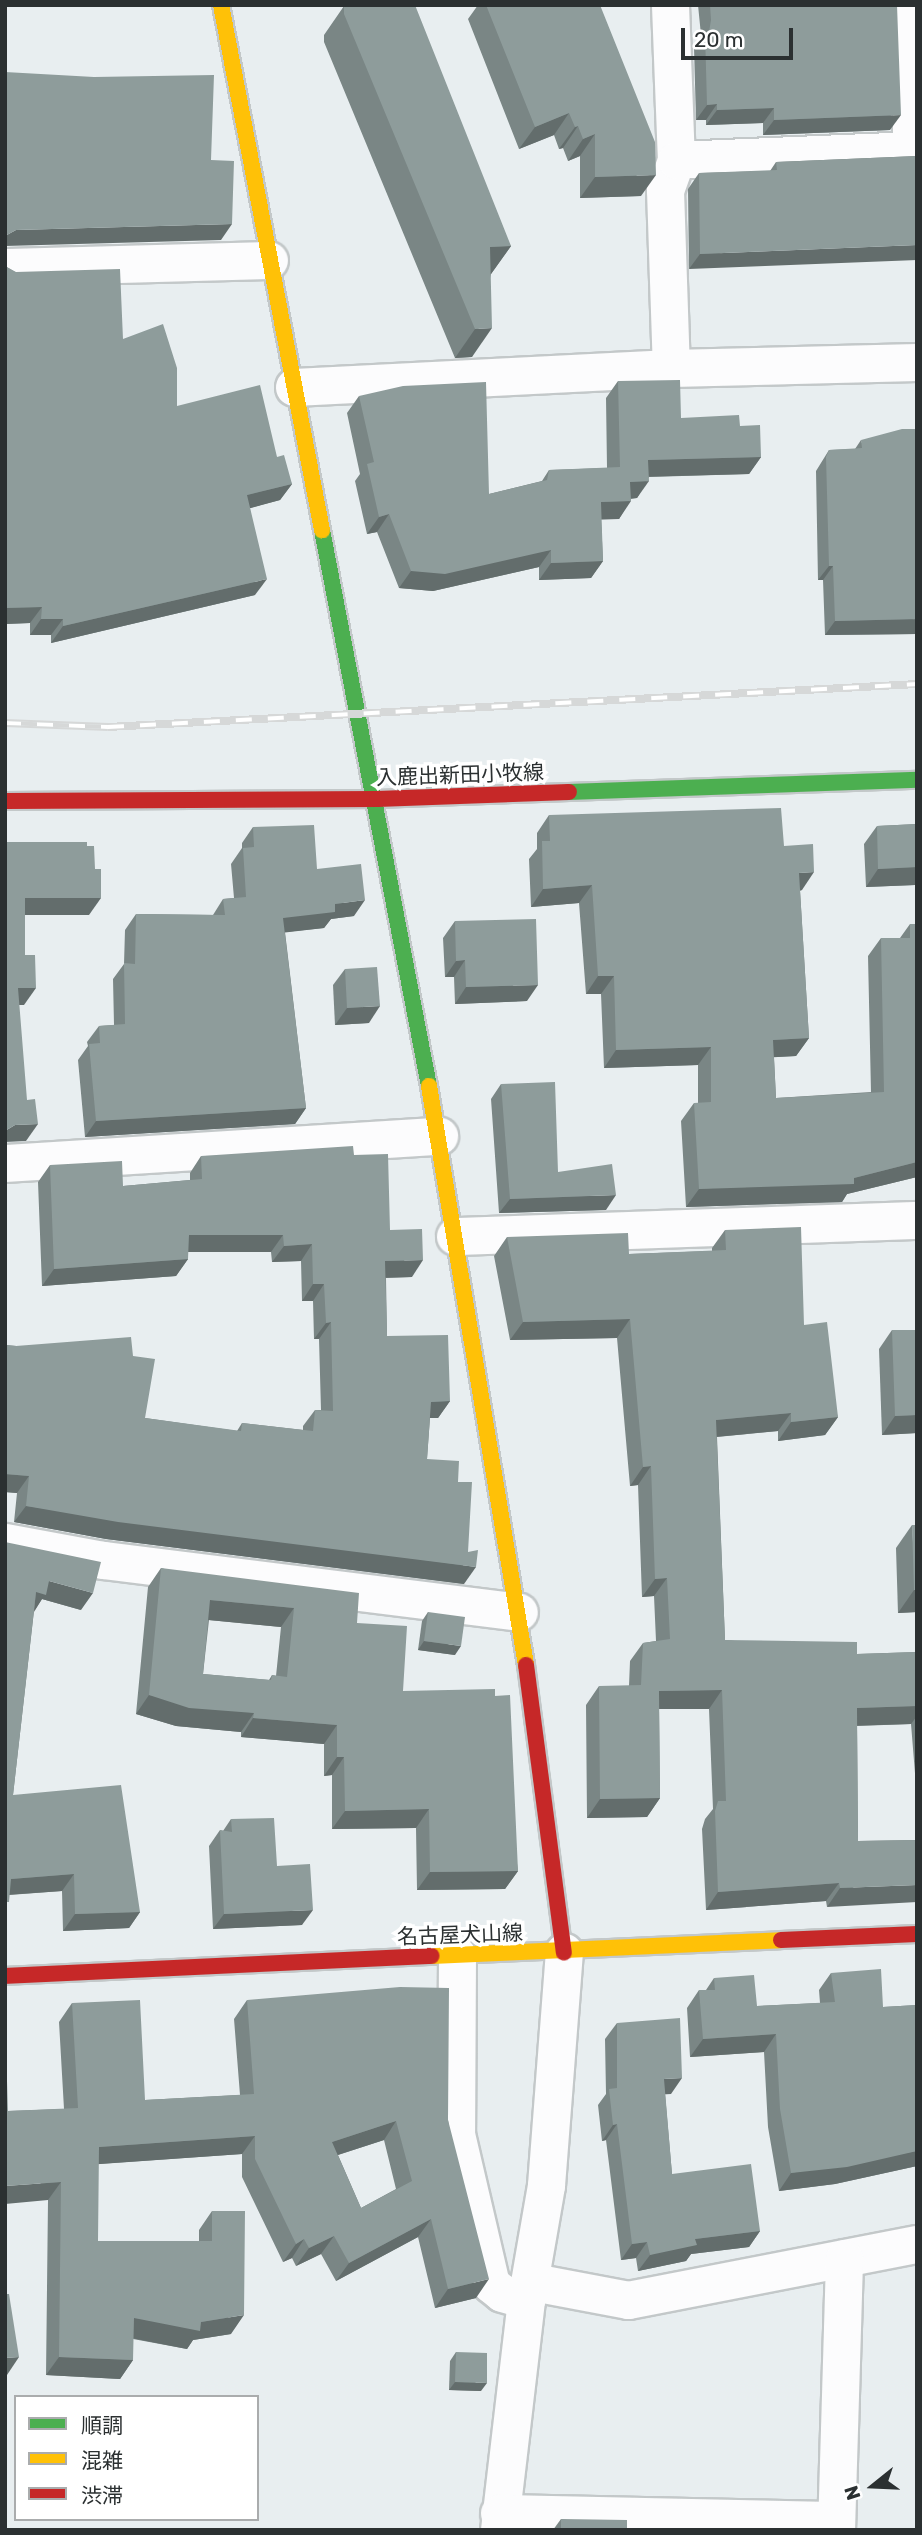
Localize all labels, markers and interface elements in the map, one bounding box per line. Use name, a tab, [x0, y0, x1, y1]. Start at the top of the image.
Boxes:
scale bar	[684, 14, 796, 58]
text: 20 m	[694, 27, 743, 52]
street label: 入鹿出新田小牧線	[376, 759, 544, 791]
street label: 名古屋犬山線	[397, 1920, 523, 1950]
legend	[14, 2395, 259, 2521]
text: 順調	[81, 2413, 123, 2438]
text: 混雑	[81, 2448, 123, 2473]
north arrow	[838, 2451, 908, 2521]
text: 渋滞	[81, 2483, 123, 2508]
text: N	[840, 2483, 866, 2503]

